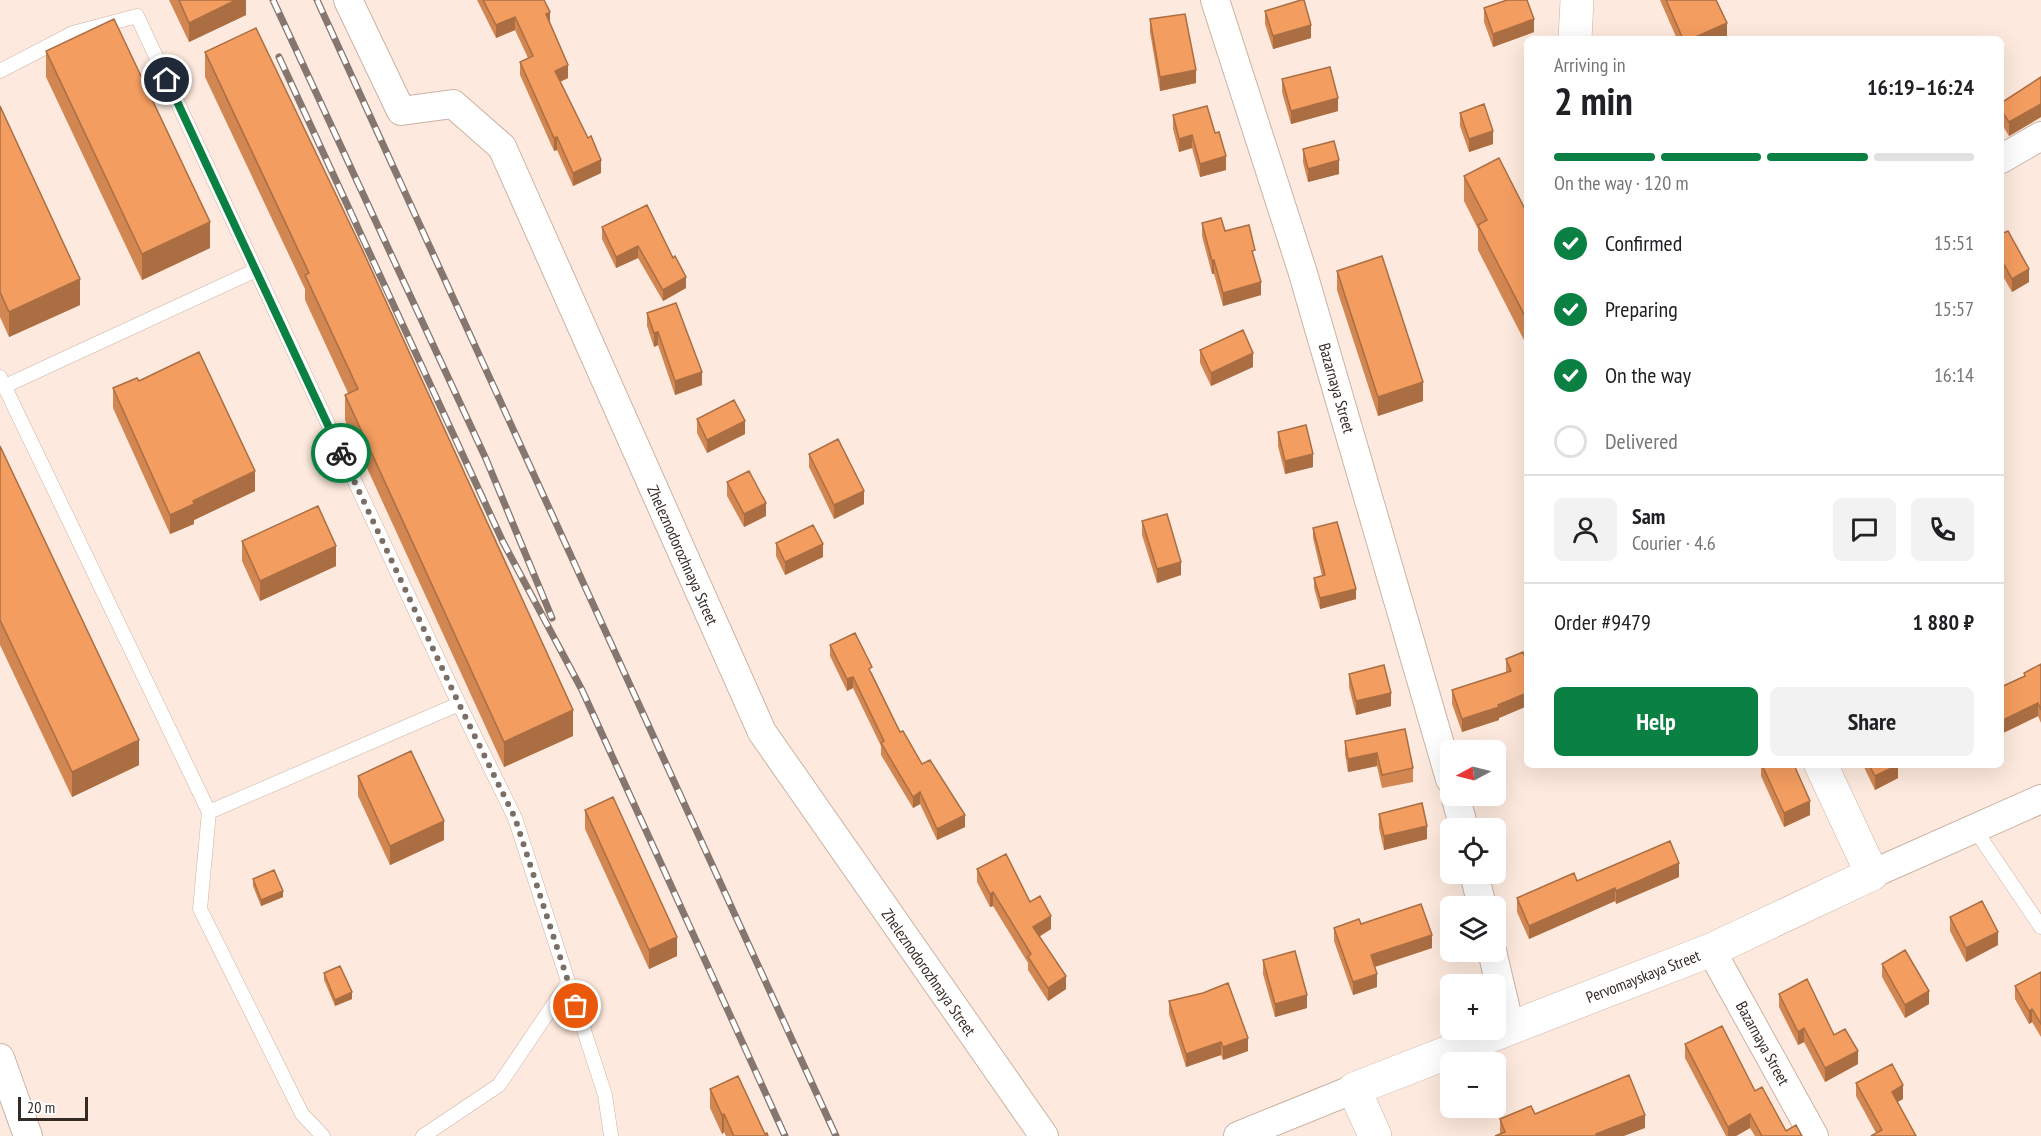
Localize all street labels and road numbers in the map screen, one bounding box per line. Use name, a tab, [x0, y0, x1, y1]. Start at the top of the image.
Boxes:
street label: Bazarnaya Street	[1315, 341, 1360, 436]
street label: Zheleznodorozhnaya Street	[643, 482, 723, 628]
street label: Zheleznodorozhnaya Street	[878, 905, 981, 1040]
street label: Pervomayskaya Street	[1583, 945, 1703, 1007]
street label: Bazarnaya Street	[1732, 998, 1795, 1089]

